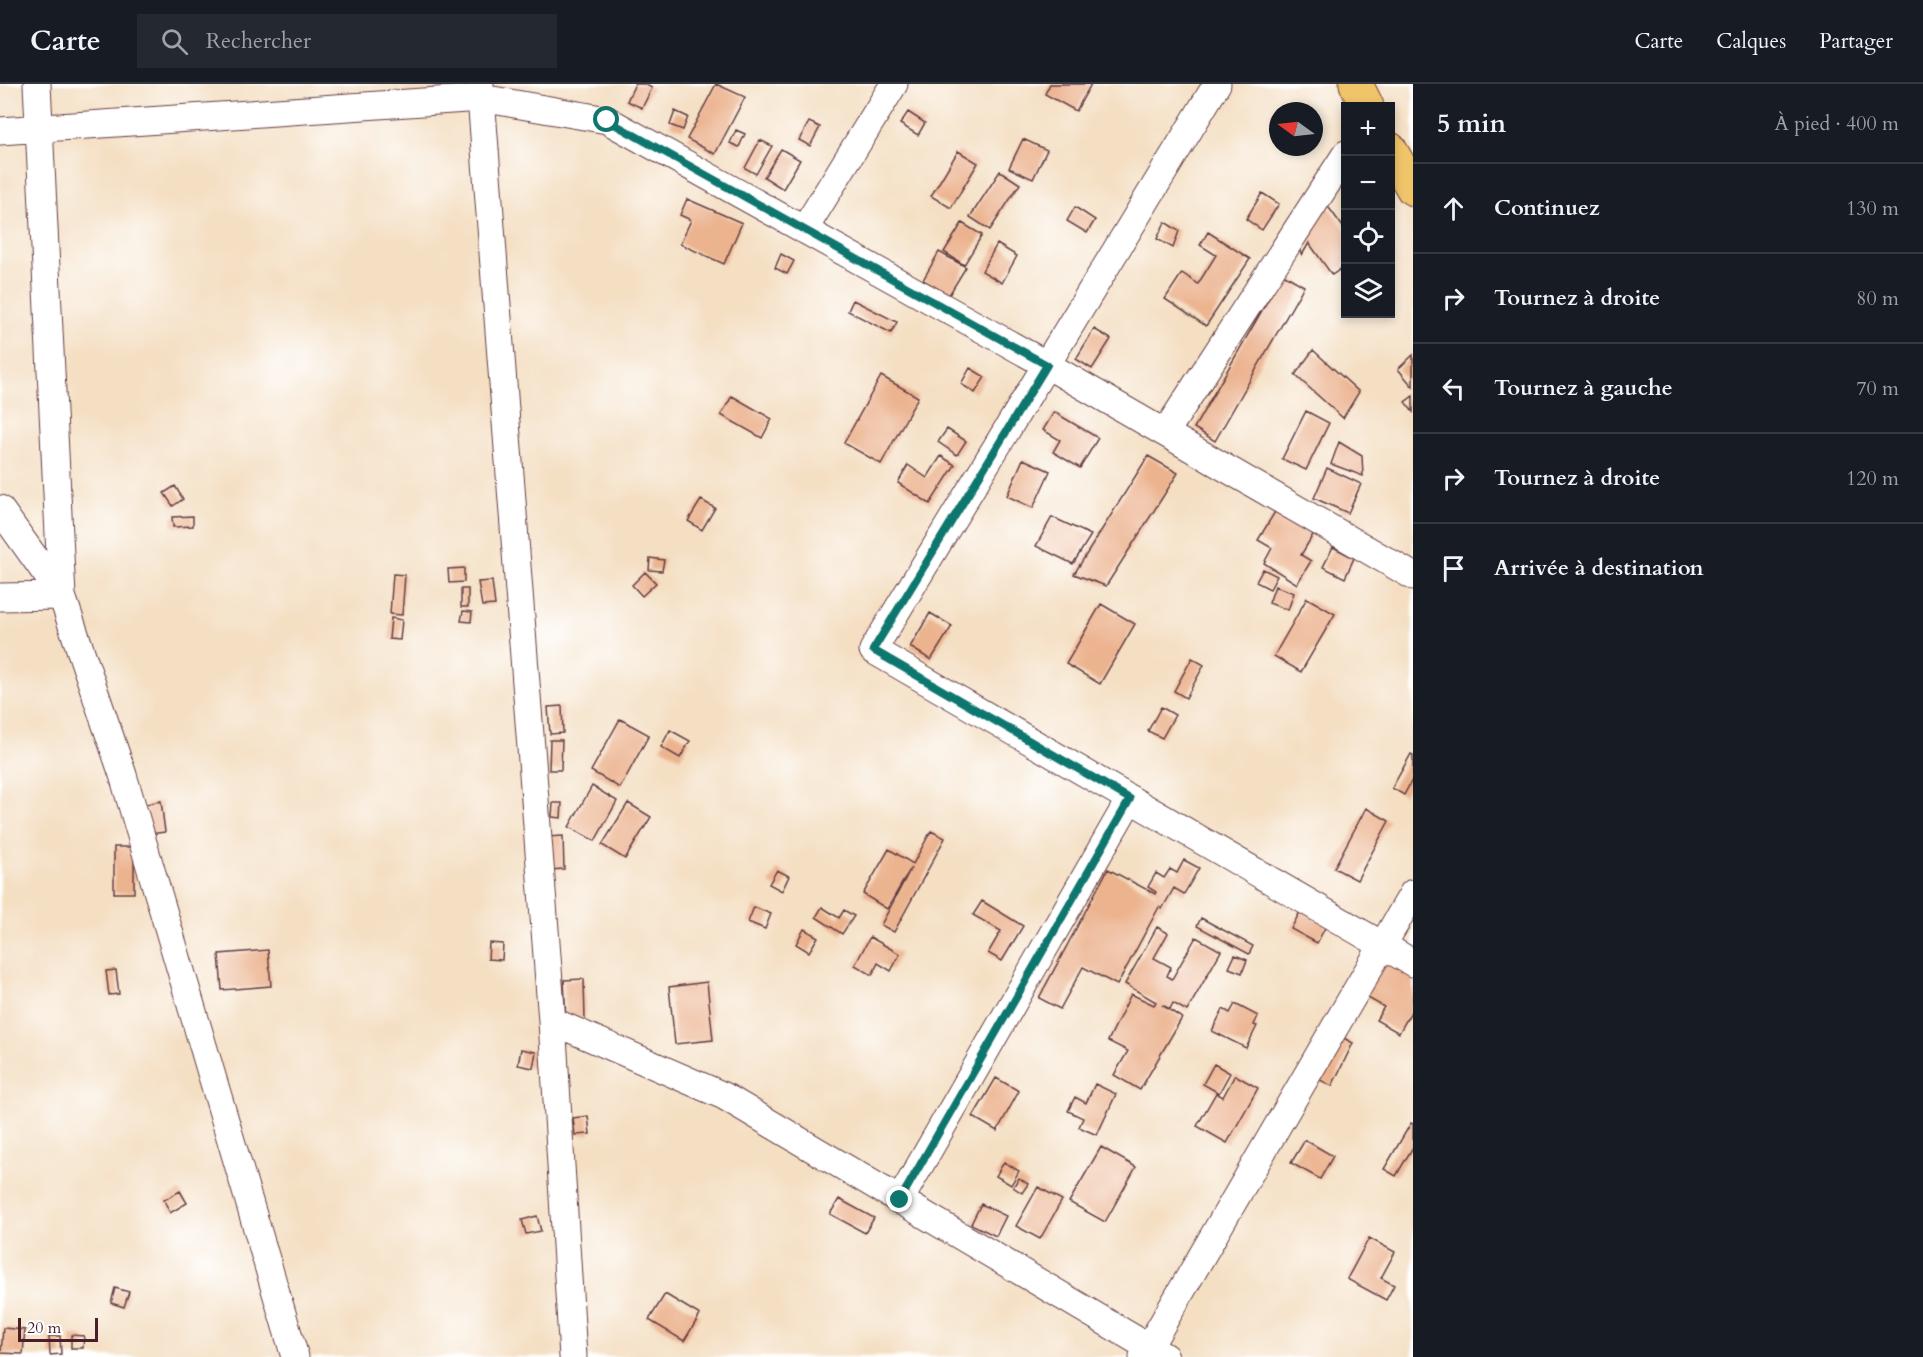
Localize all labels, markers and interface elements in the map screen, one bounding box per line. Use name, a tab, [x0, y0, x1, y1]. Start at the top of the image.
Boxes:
search box	[137, 14, 557, 68]
text: Carte	[30, 22, 101, 60]
icon: search	[158, 25, 191, 58]
text: Rechercher	[206, 26, 311, 56]
text: Carte	[1634, 27, 1683, 56]
text: Calques	[1716, 27, 1786, 56]
text: Partager	[1819, 27, 1893, 56]
north arrow	[1269, 102, 1323, 156]
map controls	[1341, 102, 1395, 318]
button: +	[1341, 102, 1395, 156]
route start	[593, 106, 619, 132]
text: 5 min	[1437, 106, 1506, 141]
text: À pied · 400 m	[1775, 110, 1899, 137]
button: −	[1341, 156, 1395, 210]
icon: ahead	[1437, 192, 1470, 225]
text: Continuez	[1494, 193, 1600, 223]
text: 130 m	[1846, 195, 1899, 222]
button: locate	[1341, 210, 1395, 264]
button: layers	[1341, 264, 1395, 318]
icon: right	[1437, 282, 1470, 315]
text: Tournez à droite	[1494, 283, 1660, 313]
text: 80 m	[1856, 285, 1899, 312]
icon: left	[1437, 372, 1470, 405]
text: Tournez à gauche	[1494, 373, 1673, 403]
text: 70 m	[1856, 375, 1899, 402]
icon: right	[1437, 462, 1470, 495]
text: Tournez à droite	[1494, 463, 1660, 493]
text: 120 m	[1846, 465, 1899, 492]
icon: arrive	[1437, 552, 1470, 585]
text: Arrivée à destination	[1494, 553, 1704, 583]
route end	[886, 1186, 912, 1212]
scale bar	[18, 1315, 98, 1342]
text: 20 m	[27, 1317, 61, 1339]

